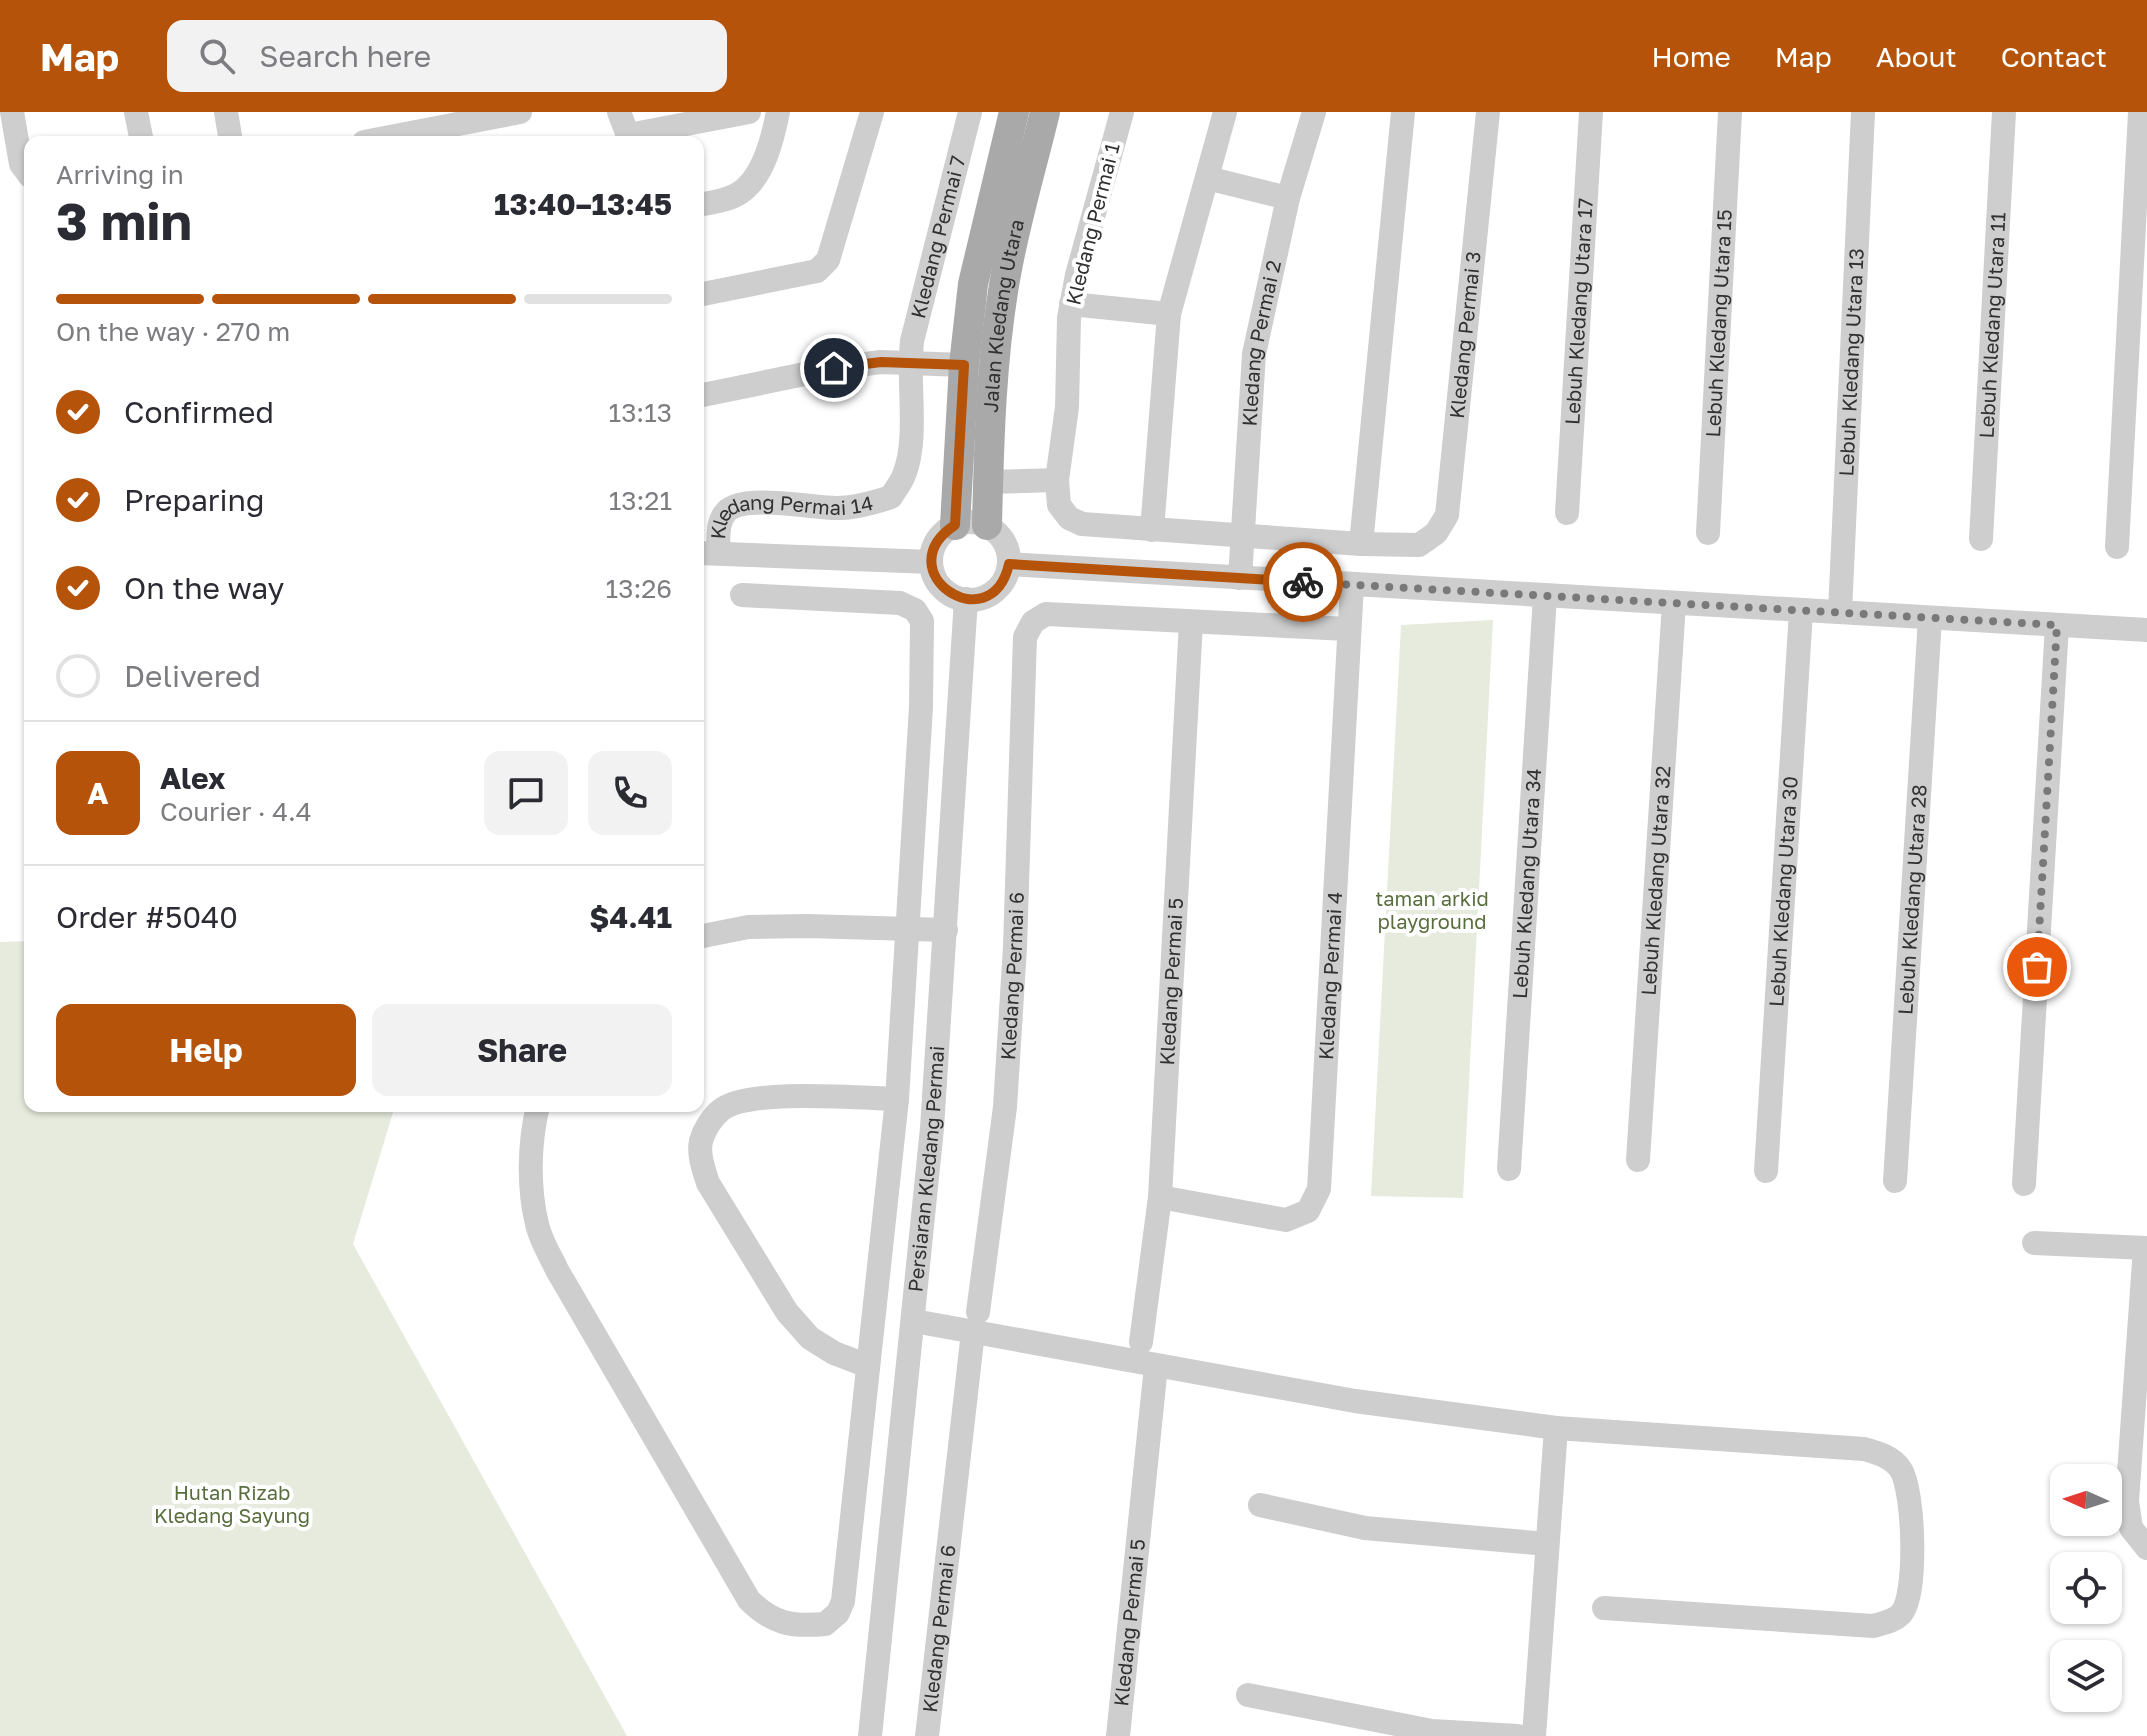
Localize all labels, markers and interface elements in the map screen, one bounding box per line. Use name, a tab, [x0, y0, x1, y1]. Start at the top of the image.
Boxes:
search box	[167, 20, 727, 92]
text: Map	[40, 34, 119, 79]
icon: search	[195, 34, 239, 78]
text: Search here	[259, 38, 431, 74]
text: Home	[1652, 40, 1731, 73]
text: Map	[1775, 40, 1832, 73]
text: About	[1876, 40, 1957, 73]
text: Contact	[2001, 40, 2107, 73]
street label: Kledang Permai 1	[1060, 140, 1124, 307]
street label: Kledang Permai 7	[905, 153, 969, 321]
text: Arriving in	[56, 159, 184, 190]
text: 13:40–13:45	[494, 186, 672, 222]
text: 3 min	[56, 189, 192, 251]
street label: Lebuh Kledang Utara 17	[1559, 197, 1597, 426]
street label: Lebuh Kledang Utara 15	[1700, 209, 1736, 438]
street label: Lebuh Kledang Utara 11	[1973, 211, 2010, 439]
street label: Jalan Kledang Utara	[978, 217, 1028, 413]
street label: Lebuh Kledang Utara 13	[1833, 248, 1868, 477]
street label: Kledang Permai 3	[1444, 250, 1485, 420]
street label: Kledang Permai 2	[1237, 258, 1285, 427]
text: On the way · 270 m	[56, 316, 290, 347]
pin	[800, 334, 868, 402]
icon: home	[812, 346, 856, 390]
icon: check	[56, 390, 100, 434]
text: Confirmed	[124, 394, 274, 430]
text: 13:13	[609, 397, 672, 428]
icon: check	[56, 478, 100, 522]
text: Preparing	[124, 482, 265, 518]
text: 13:21	[609, 485, 672, 516]
street label: Kledang Permai 14	[705, 489, 875, 540]
courier	[1263, 542, 1343, 622]
icon: bike	[1281, 560, 1325, 604]
icon: check	[56, 566, 100, 610]
text: On the way	[124, 570, 284, 606]
text: 13:26	[606, 573, 672, 604]
text: Delivered	[124, 658, 261, 694]
button: chat	[484, 751, 568, 835]
button: phone	[588, 751, 672, 835]
text: Alex	[160, 760, 225, 796]
street label: Lebuh Kledang Utara 32	[1636, 765, 1674, 996]
street label: Lebuh Kledang Utara 34	[1507, 767, 1545, 1000]
text: A	[87, 775, 109, 811]
street label: Lebuh Kledang Utara 30	[1763, 775, 1802, 1008]
street label: Lebuh Kledang Utara 28	[1892, 784, 1931, 1015]
text: Courier · 4.4	[160, 796, 312, 827]
park label: taman arkid playground	[1375, 886, 1489, 933]
street label: Kledang Permai 6	[995, 891, 1028, 1061]
street label: Kledang Permai 4	[1313, 891, 1346, 1061]
street label: Kledang Permai 5	[1154, 897, 1187, 1066]
text: Order #5040	[56, 899, 238, 935]
text: $4.41	[589, 899, 672, 935]
pin	[2003, 933, 2071, 1001]
icon: bag	[2015, 945, 2059, 989]
button: Help	[56, 1004, 356, 1096]
button: Share	[372, 1004, 672, 1096]
street label: Persiaran Kledang Permai	[902, 1045, 948, 1293]
north arrow	[2050, 1464, 2122, 1536]
map controls	[2050, 1464, 2122, 1712]
park label: Hutan Rizab Kledang Sayung	[154, 1480, 310, 1527]
street label: Kledang Permai 5	[1108, 1538, 1149, 1707]
street label: Kledang Permai 6	[917, 1544, 960, 1714]
button: locate	[2050, 1552, 2122, 1624]
button: layers	[2050, 1640, 2122, 1712]

